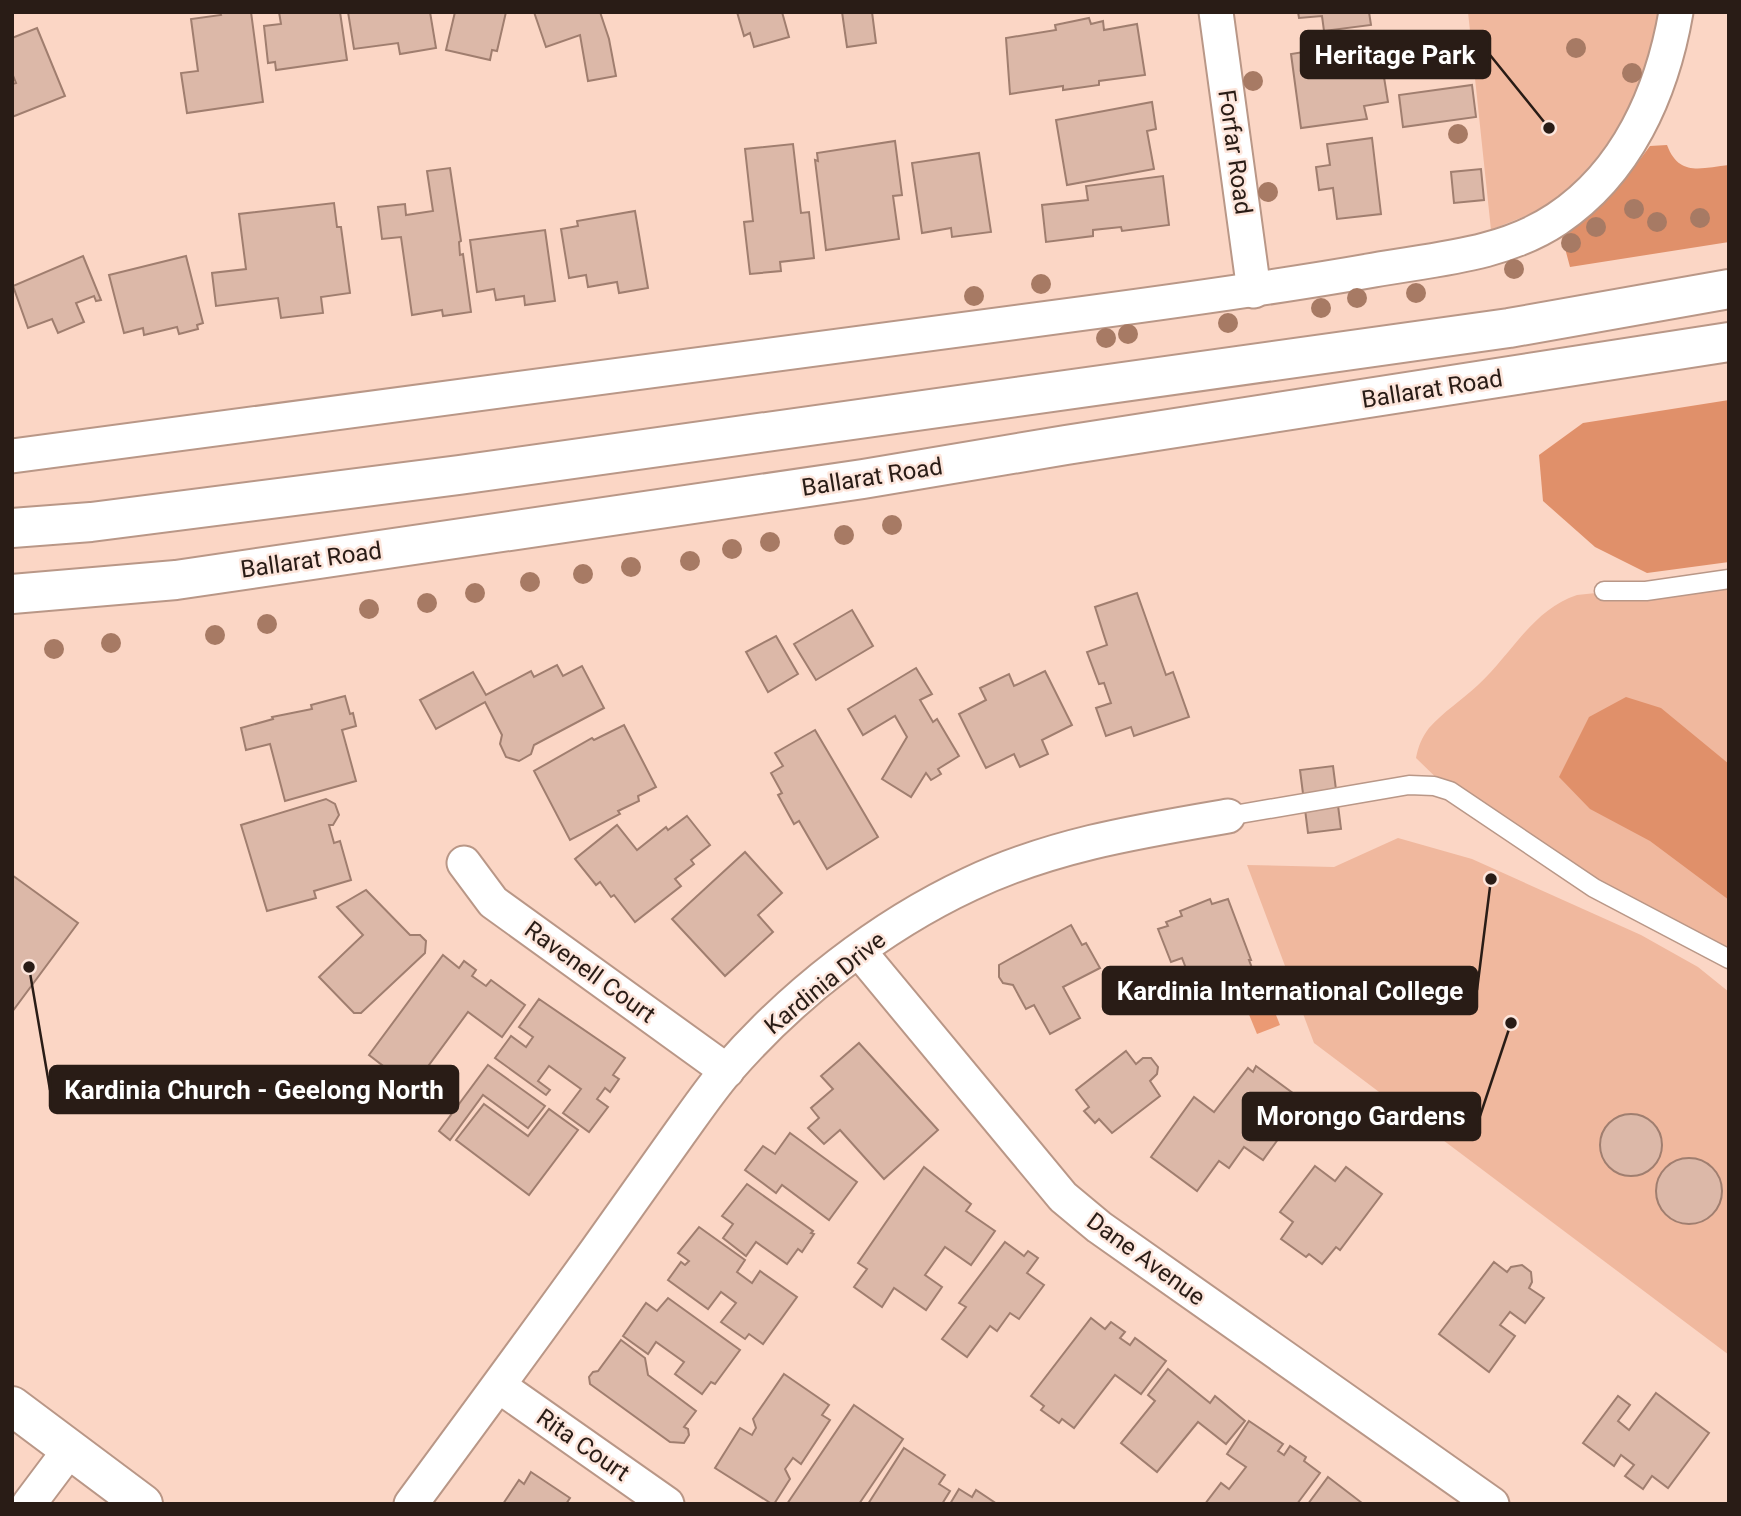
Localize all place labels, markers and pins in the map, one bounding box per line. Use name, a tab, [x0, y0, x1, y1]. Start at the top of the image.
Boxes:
callout: Heritage Park	[1301, 31, 1490, 78]
callout: Kardinia International College	[1103, 967, 1477, 1014]
callout: Kardinia Church - Geelong North	[50, 1066, 458, 1113]
callout: Morongo Gardens	[1243, 1093, 1480, 1140]

